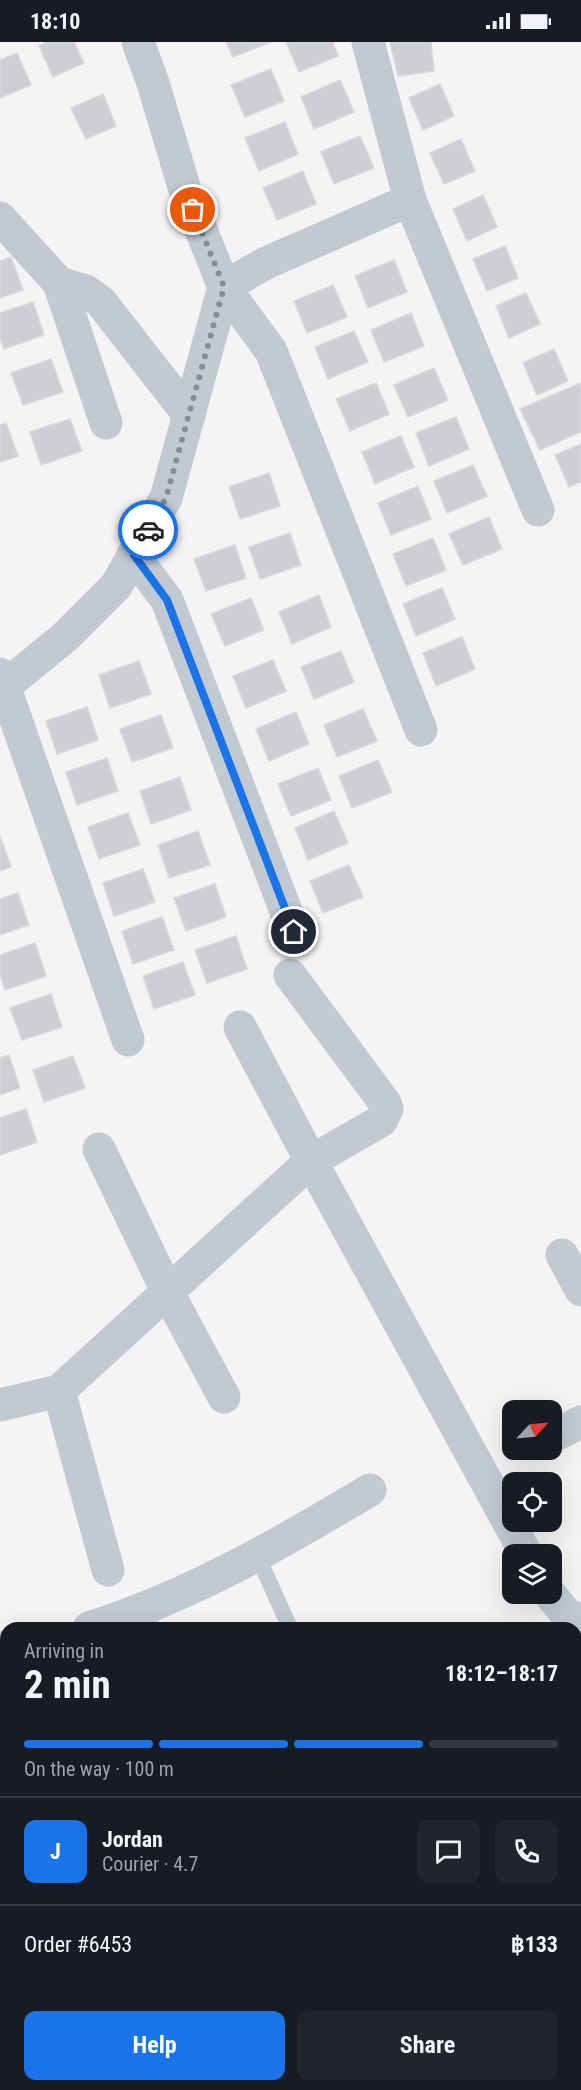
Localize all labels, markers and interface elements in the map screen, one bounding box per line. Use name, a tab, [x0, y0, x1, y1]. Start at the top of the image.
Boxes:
text: 18:10	[30, 9, 81, 34]
pin	[167, 184, 218, 235]
icon: bag	[176, 193, 209, 226]
courier	[118, 500, 178, 560]
icon: car	[132, 514, 165, 547]
pin	[268, 906, 319, 957]
icon: home	[277, 915, 310, 948]
north arrow	[502, 1400, 562, 1460]
map controls	[502, 1400, 562, 1604]
button: locate	[502, 1472, 562, 1532]
button: layers	[502, 1544, 562, 1604]
text: Arriving in	[24, 1639, 104, 1663]
text: 18:12–18:17	[445, 1661, 558, 1686]
text: 2 min	[24, 1662, 111, 1708]
text: On the way · 100 m	[24, 1757, 174, 1781]
button: chat	[417, 1820, 480, 1883]
button: phone	[495, 1820, 558, 1883]
text: Jordan	[102, 1827, 163, 1852]
text: J	[50, 1839, 61, 1864]
text: Courier · 4.7	[102, 1852, 198, 1876]
text: Order #6453	[24, 1932, 132, 1957]
text: ฿133	[511, 1932, 558, 1957]
button: Help	[24, 2011, 285, 2080]
button: Share	[297, 2011, 558, 2080]

